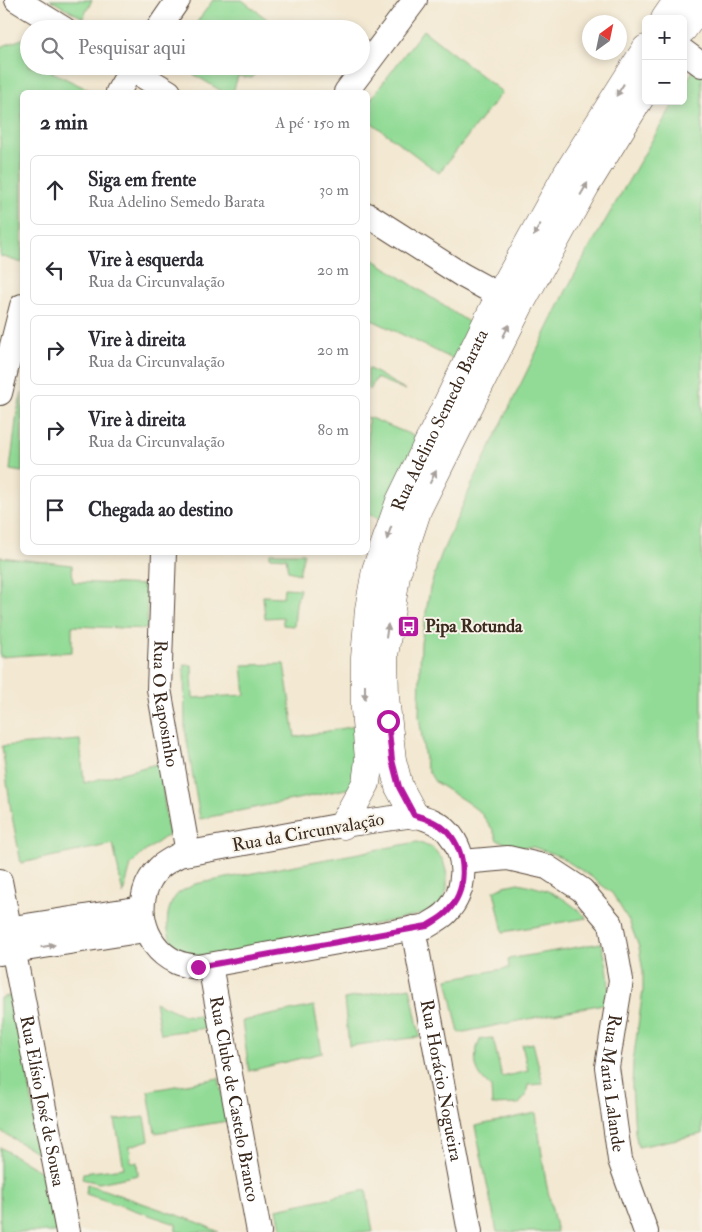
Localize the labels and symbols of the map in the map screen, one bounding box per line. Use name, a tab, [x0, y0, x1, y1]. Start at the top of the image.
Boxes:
north arrow	[582, 15, 627, 60]
one-way arrow	[615, 84, 625, 97]
one-way arrow	[579, 182, 588, 195]
one-way arrow	[532, 223, 541, 236]
one-way arrow	[502, 324, 510, 339]
street label: Rua Adelino Semedo Barata	[386, 325, 494, 514]
one-way arrow	[429, 470, 437, 484]
one-way arrow	[385, 526, 393, 541]
bus stop icon: Pipa Rotunda	[397, 614, 421, 638]
place label: Pipa Rotunda	[425, 615, 523, 638]
one-way arrow	[384, 623, 392, 639]
street label: Rua O Raposinho	[147, 639, 184, 769]
one-way arrow	[361, 685, 369, 701]
route start	[377, 710, 400, 733]
street label: Rua da Circunvalação	[230, 808, 386, 857]
one-way arrow	[41, 941, 57, 949]
route end	[187, 956, 210, 979]
street label: Rua Clube de Castelo Branco	[204, 994, 264, 1204]
street label: Rua Horácio Nogueira	[415, 998, 468, 1164]
street label: Rua Elísio José de Sousa	[14, 1013, 70, 1189]
street label: Rua Maria Lalande	[595, 1013, 630, 1154]

